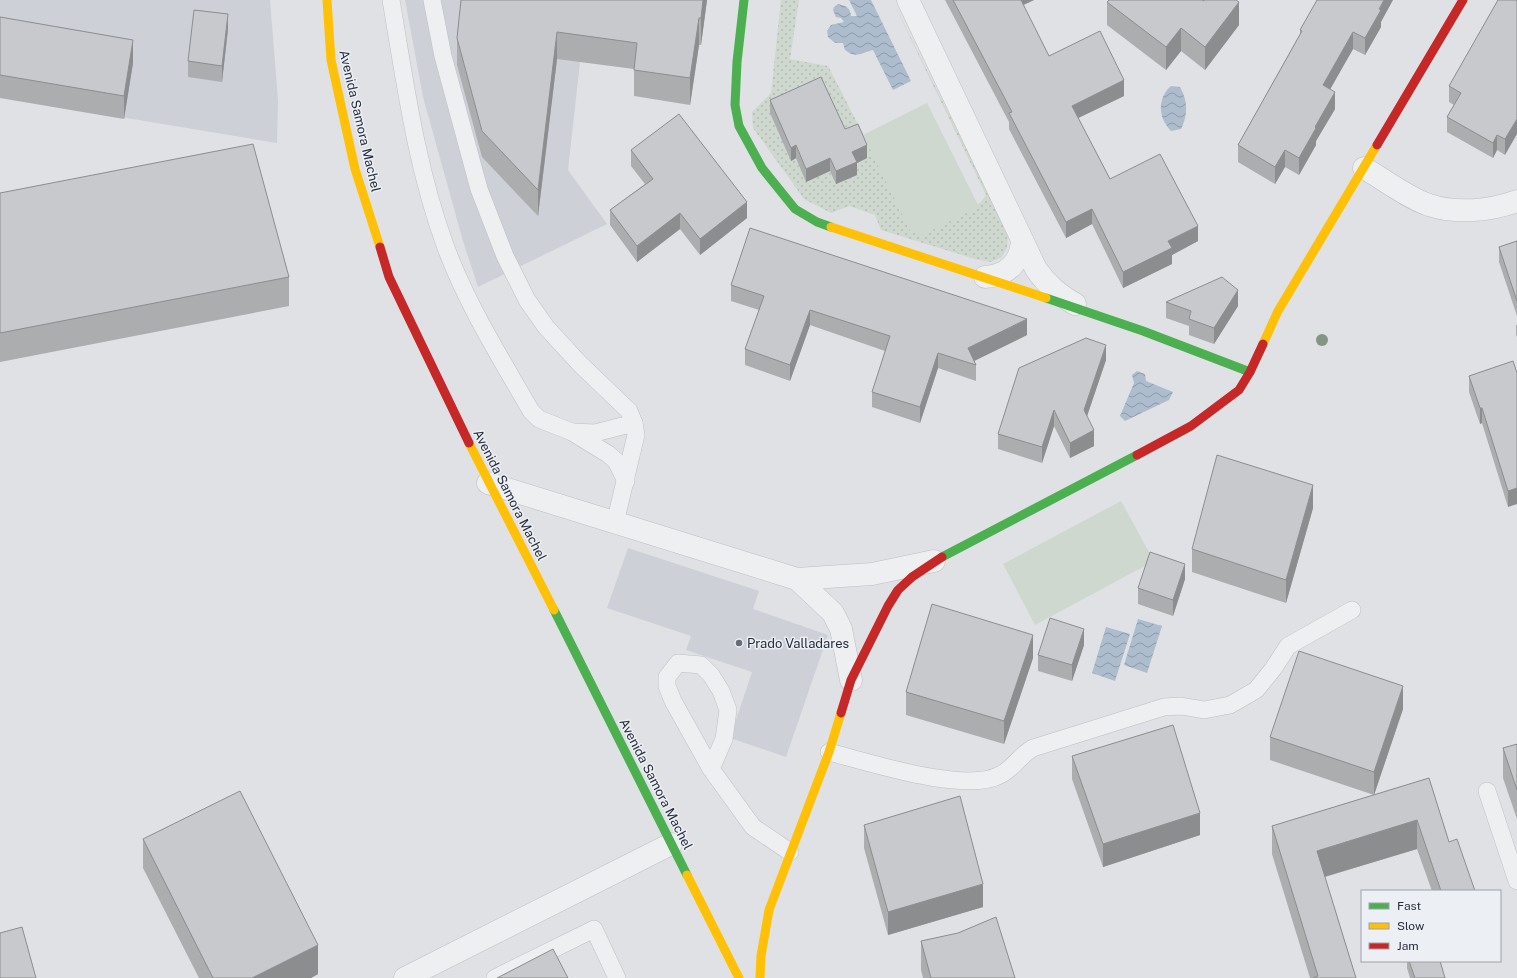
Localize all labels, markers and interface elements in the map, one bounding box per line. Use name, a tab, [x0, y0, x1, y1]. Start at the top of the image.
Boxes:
street label: Avenida Samora Machel	[336, 49, 384, 193]
street label: Avenida Samora Machel	[470, 427, 550, 563]
place label: Prado Valladares	[747, 636, 849, 651]
marker: Prado Valladares	[734, 638, 744, 648]
street label: Avenida Samora Machel	[616, 716, 696, 852]
legend	[1361, 890, 1501, 962]
text: Fast	[1397, 899, 1422, 913]
text: Slow	[1397, 919, 1425, 933]
text: Jam	[1397, 939, 1419, 953]

